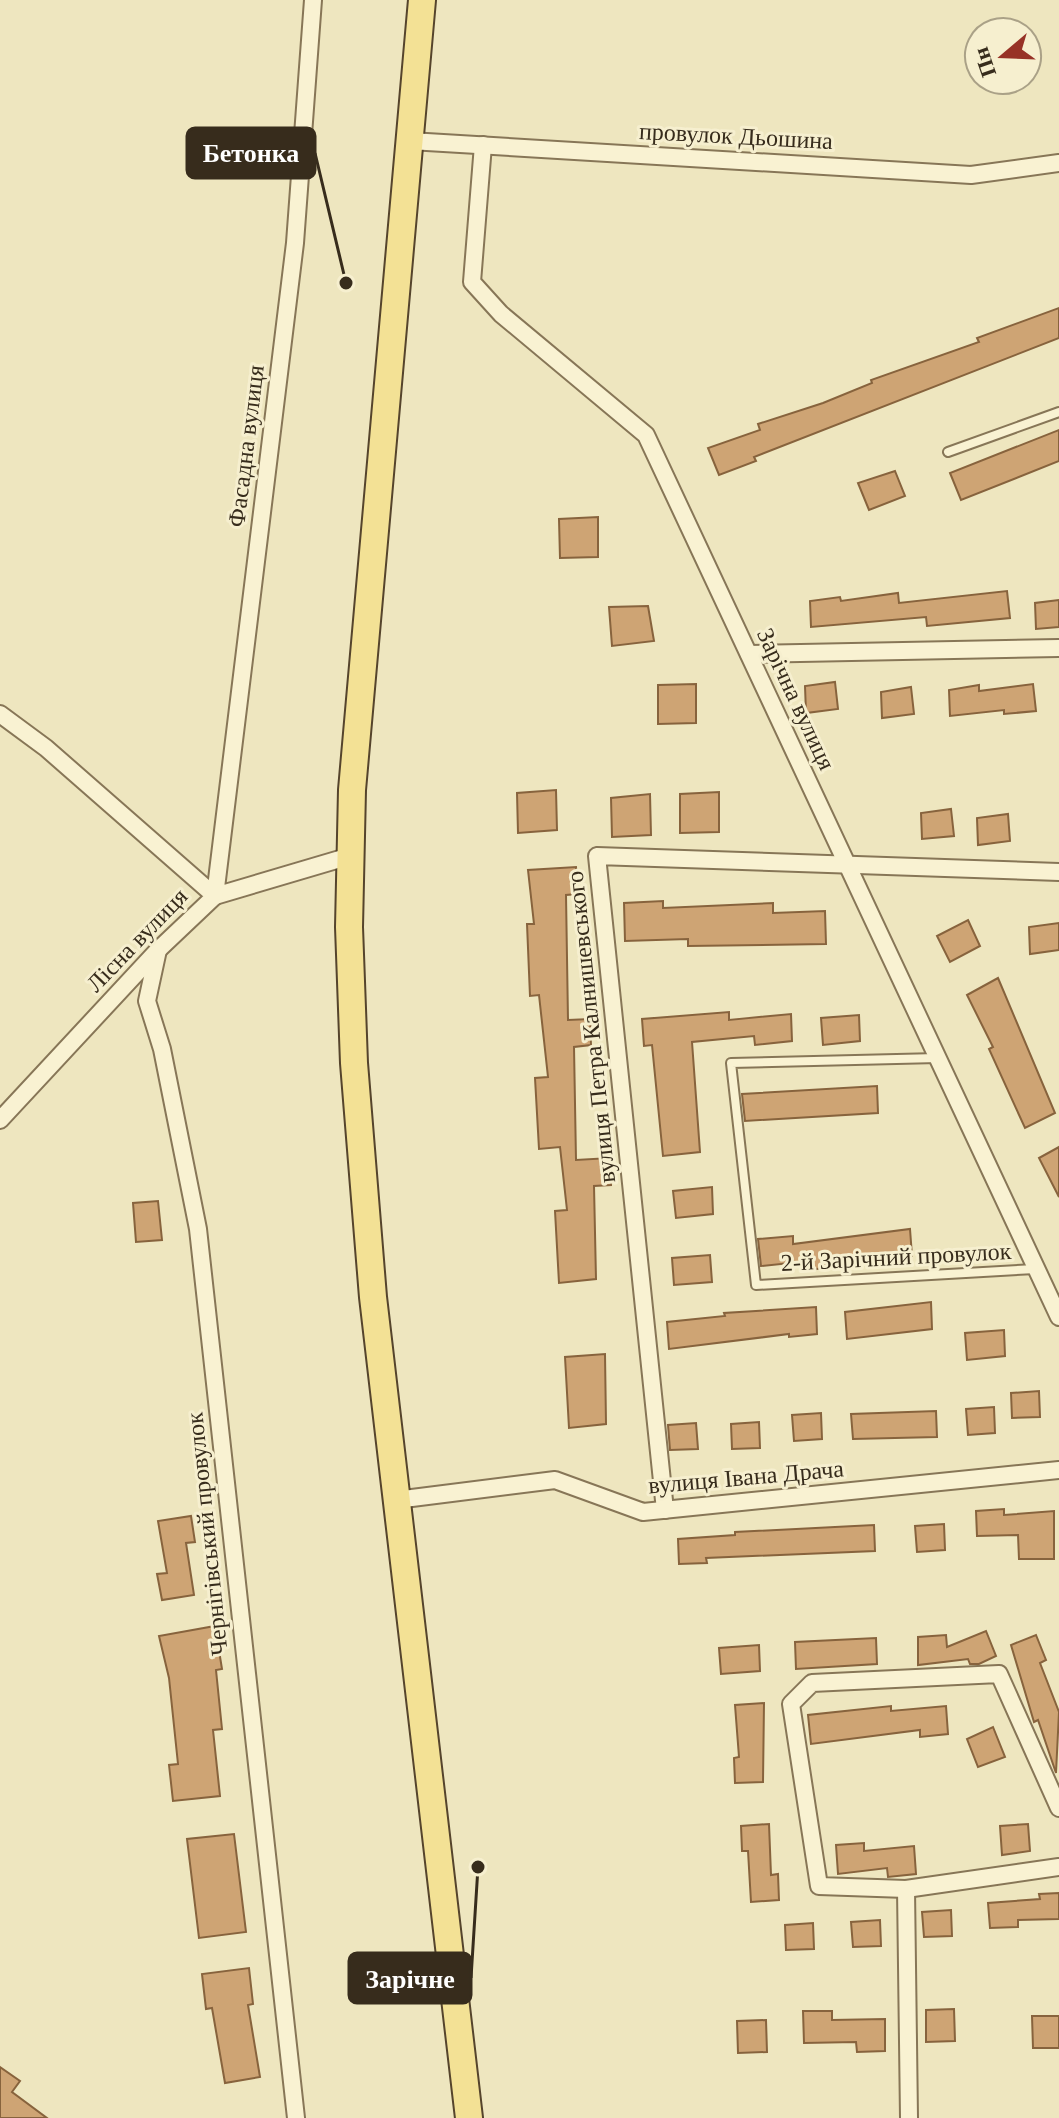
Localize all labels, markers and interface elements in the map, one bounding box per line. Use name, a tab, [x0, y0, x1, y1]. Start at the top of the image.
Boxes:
north arrow	[963, 16, 1043, 96]
text: Пн	[968, 44, 1001, 81]
street label: провулок Дьошина	[638, 118, 834, 154]
callout: Бетонка	[187, 128, 315, 178]
text: Бетонка	[203, 139, 299, 168]
street label: Фасадна вулиця	[223, 363, 269, 529]
street label: Зарічна вулиця	[752, 624, 840, 774]
street label: вулиця Петра Калнишевського	[562, 870, 620, 1184]
street label: Лісна вулиця	[81, 883, 193, 997]
street label: 2-й Зарічний провулок	[780, 1238, 1012, 1276]
street label: Чернігівський провулок	[181, 1411, 233, 1657]
street label: вулиця Івана Драча	[647, 1455, 845, 1498]
callout: Зарічне	[349, 1953, 471, 2003]
text: Зарічне	[365, 1965, 455, 1994]

